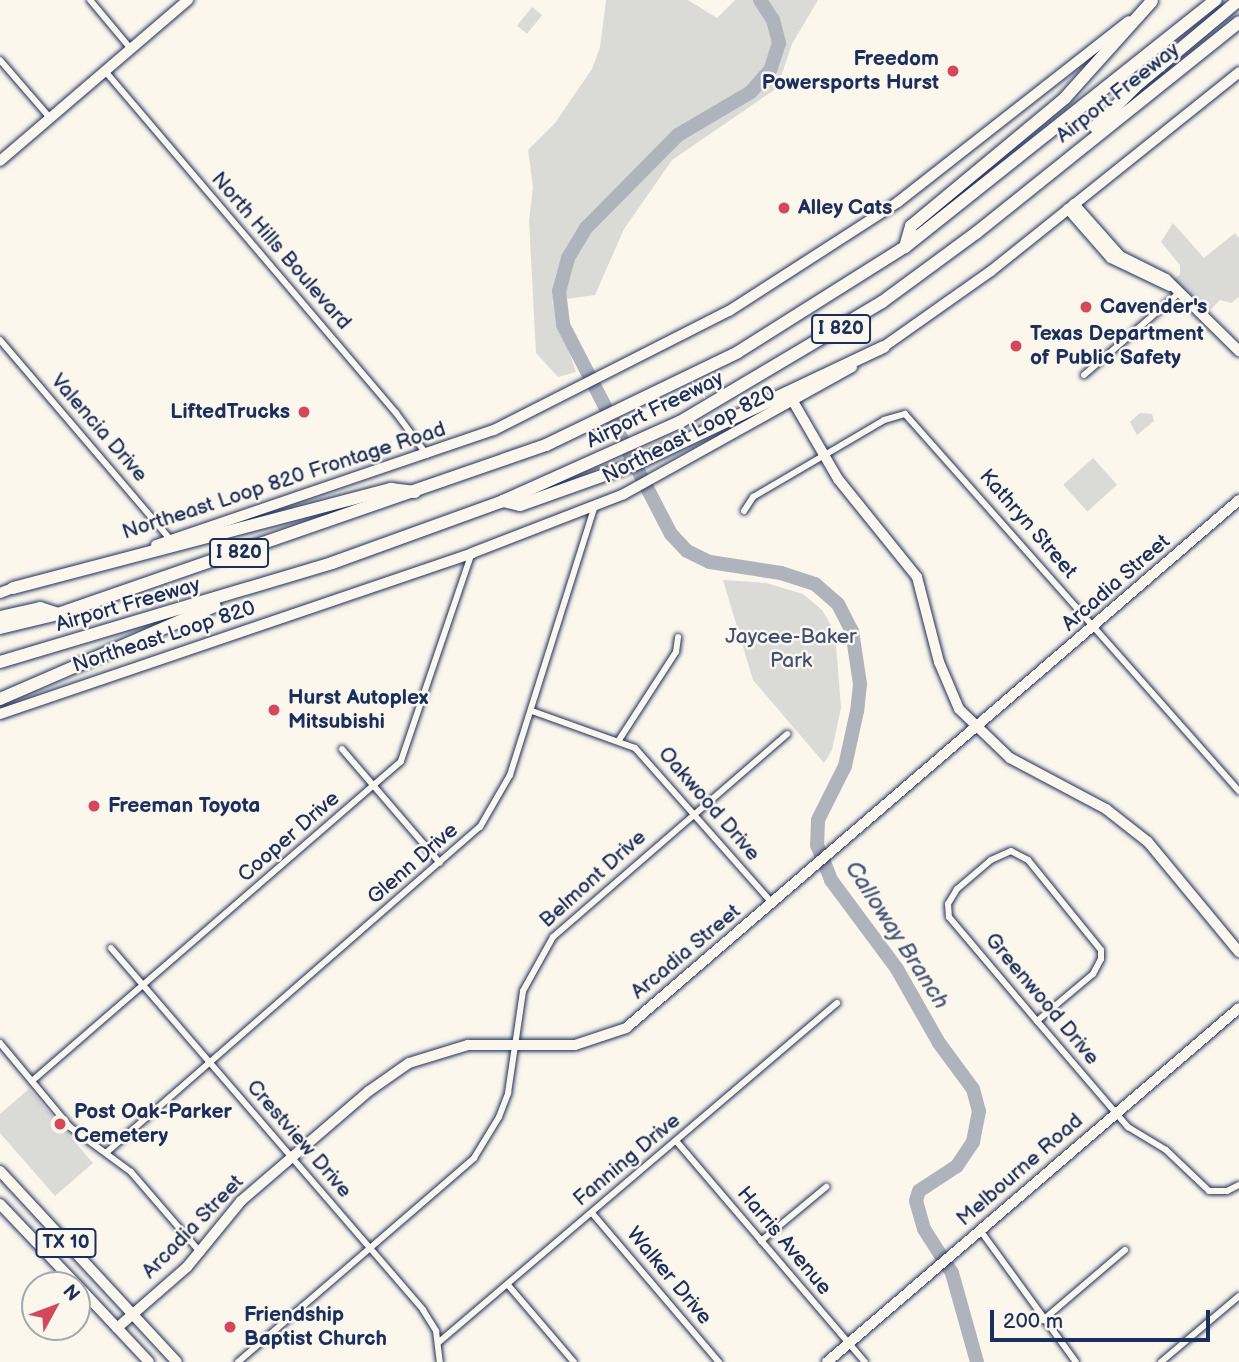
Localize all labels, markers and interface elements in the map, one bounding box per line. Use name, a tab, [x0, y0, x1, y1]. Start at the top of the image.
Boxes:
street label: Airport Freeway	[1051, 37, 1185, 149]
place label: Freedom Powersports Hurst	[762, 46, 939, 96]
marker: Freedom Powersports Hurst	[945, 63, 961, 79]
street label: North Hills Boulevard	[206, 167, 356, 335]
place label: Alley Cats	[798, 195, 893, 221]
marker: Alley Cats	[776, 200, 792, 216]
place label: Cavender's	[1100, 294, 1207, 320]
marker: Cavender's	[1078, 299, 1094, 315]
road number: I 820	[810, 314, 872, 344]
place label: Texas Department of Public Safety	[1030, 321, 1204, 371]
marker: Texas Department of Public Safety	[1008, 338, 1024, 354]
street label: Airport Freeway	[582, 366, 728, 454]
street label: Valencia Drive	[45, 369, 153, 487]
street label: Northeast Loop 820	[598, 381, 780, 489]
place label: LiftedTrucks	[170, 399, 290, 425]
marker: LiftedTrucks	[296, 404, 312, 420]
street label: Northeast Loop 820 Frontage Road	[119, 417, 449, 545]
street label: Kathryn Street	[974, 464, 1082, 584]
street label: Arcadia Street	[1057, 529, 1175, 637]
road number: I 820	[208, 538, 270, 568]
street label: Airport Freeway	[53, 572, 203, 638]
street label: Northeast Loop 820	[69, 596, 259, 678]
park label: Jaycee-Baker Park	[725, 624, 857, 674]
place label: Hurst Autoplex Mitsubishi	[288, 685, 428, 735]
marker: Hurst Autoplex Mitsubishi	[266, 702, 282, 718]
street label: Oakwood Drive	[653, 742, 765, 866]
street label: Cooper Drive	[233, 786, 345, 888]
place label: Freeman Toyota	[108, 793, 260, 819]
marker: Freeman Toyota	[86, 798, 102, 814]
street label: Glenn Drive	[363, 818, 463, 910]
street label: Belmont Drive	[535, 825, 651, 933]
water label: Calloway Branch	[839, 855, 955, 1015]
street label: Arcadia Street	[626, 899, 746, 1005]
street label: Greenwood Drive	[980, 928, 1104, 1070]
street label: Crestview Drive	[241, 1075, 357, 1203]
place label: Post Oak-Parker Cemetery	[74, 1099, 232, 1149]
street label: Fanning Drive	[569, 1108, 685, 1212]
street label: Melbourne Road	[952, 1108, 1088, 1232]
marker: Post Oak-Parker Cemetery	[52, 1116, 68, 1132]
street label: Arcadia Street	[137, 1170, 249, 1284]
street label: Harris Avenue	[731, 1182, 837, 1300]
street label: Walker Drive	[621, 1222, 717, 1330]
road number: TX 10	[34, 1228, 98, 1259]
north arrow	[21, 1271, 91, 1341]
text: N	[57, 1280, 84, 1306]
scale bar	[994, 1296, 1214, 1340]
place label: Friendship Baptist Church	[244, 1302, 387, 1352]
text: 200 m	[1003, 1309, 1063, 1334]
marker: Friendship Baptist Church	[222, 1319, 238, 1335]

